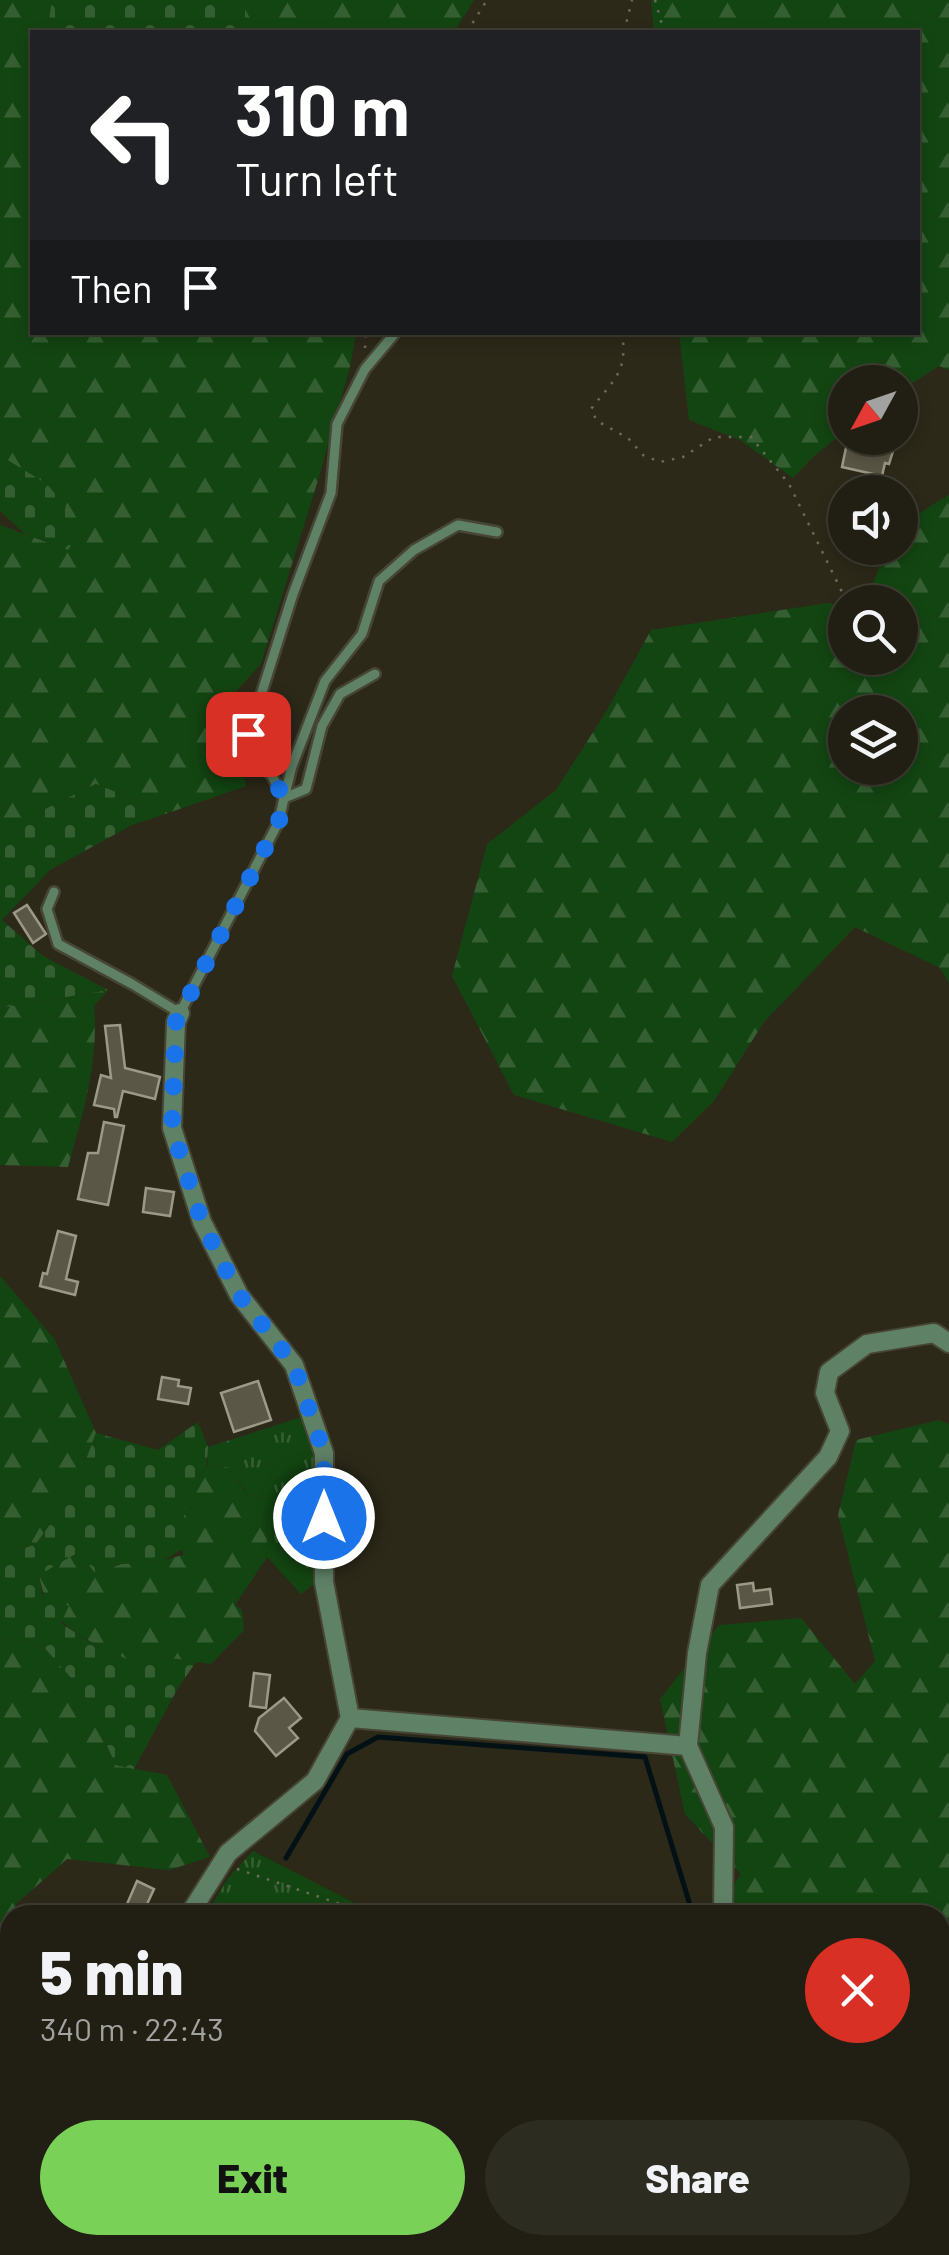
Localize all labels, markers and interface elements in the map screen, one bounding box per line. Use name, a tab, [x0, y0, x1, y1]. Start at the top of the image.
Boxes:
text: 310 m	[235, 66, 410, 150]
icon: left	[70, 70, 200, 200]
text: Turn left	[235, 151, 399, 205]
icon: arrive	[173, 260, 228, 315]
text: Then	[70, 265, 153, 311]
north arrow	[828, 365, 918, 455]
map controls	[828, 365, 918, 785]
button: sound	[828, 475, 918, 565]
button: search	[828, 585, 918, 675]
pin	[206, 692, 291, 777]
button: layers	[828, 695, 918, 785]
icon: arrive	[221, 707, 276, 762]
position arrow	[272, 1466, 376, 1570]
text: 5 min	[40, 1935, 183, 2007]
button: close	[805, 1938, 910, 2043]
text: 340 m · 22:43	[40, 2009, 224, 2047]
button: Exit	[40, 2120, 465, 2235]
button: Share	[485, 2120, 910, 2235]

